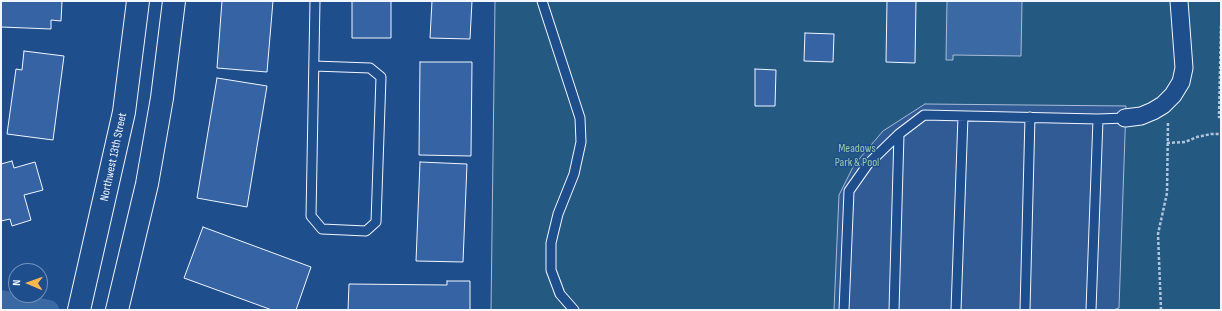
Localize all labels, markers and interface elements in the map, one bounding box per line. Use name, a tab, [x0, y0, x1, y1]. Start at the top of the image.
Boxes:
street label: Northwest 13th Street	[98, 111, 130, 203]
park label: Meadows Park & Pool	[835, 142, 879, 170]
north arrow	[8, 263, 48, 303]
text: N	[10, 279, 23, 286]

